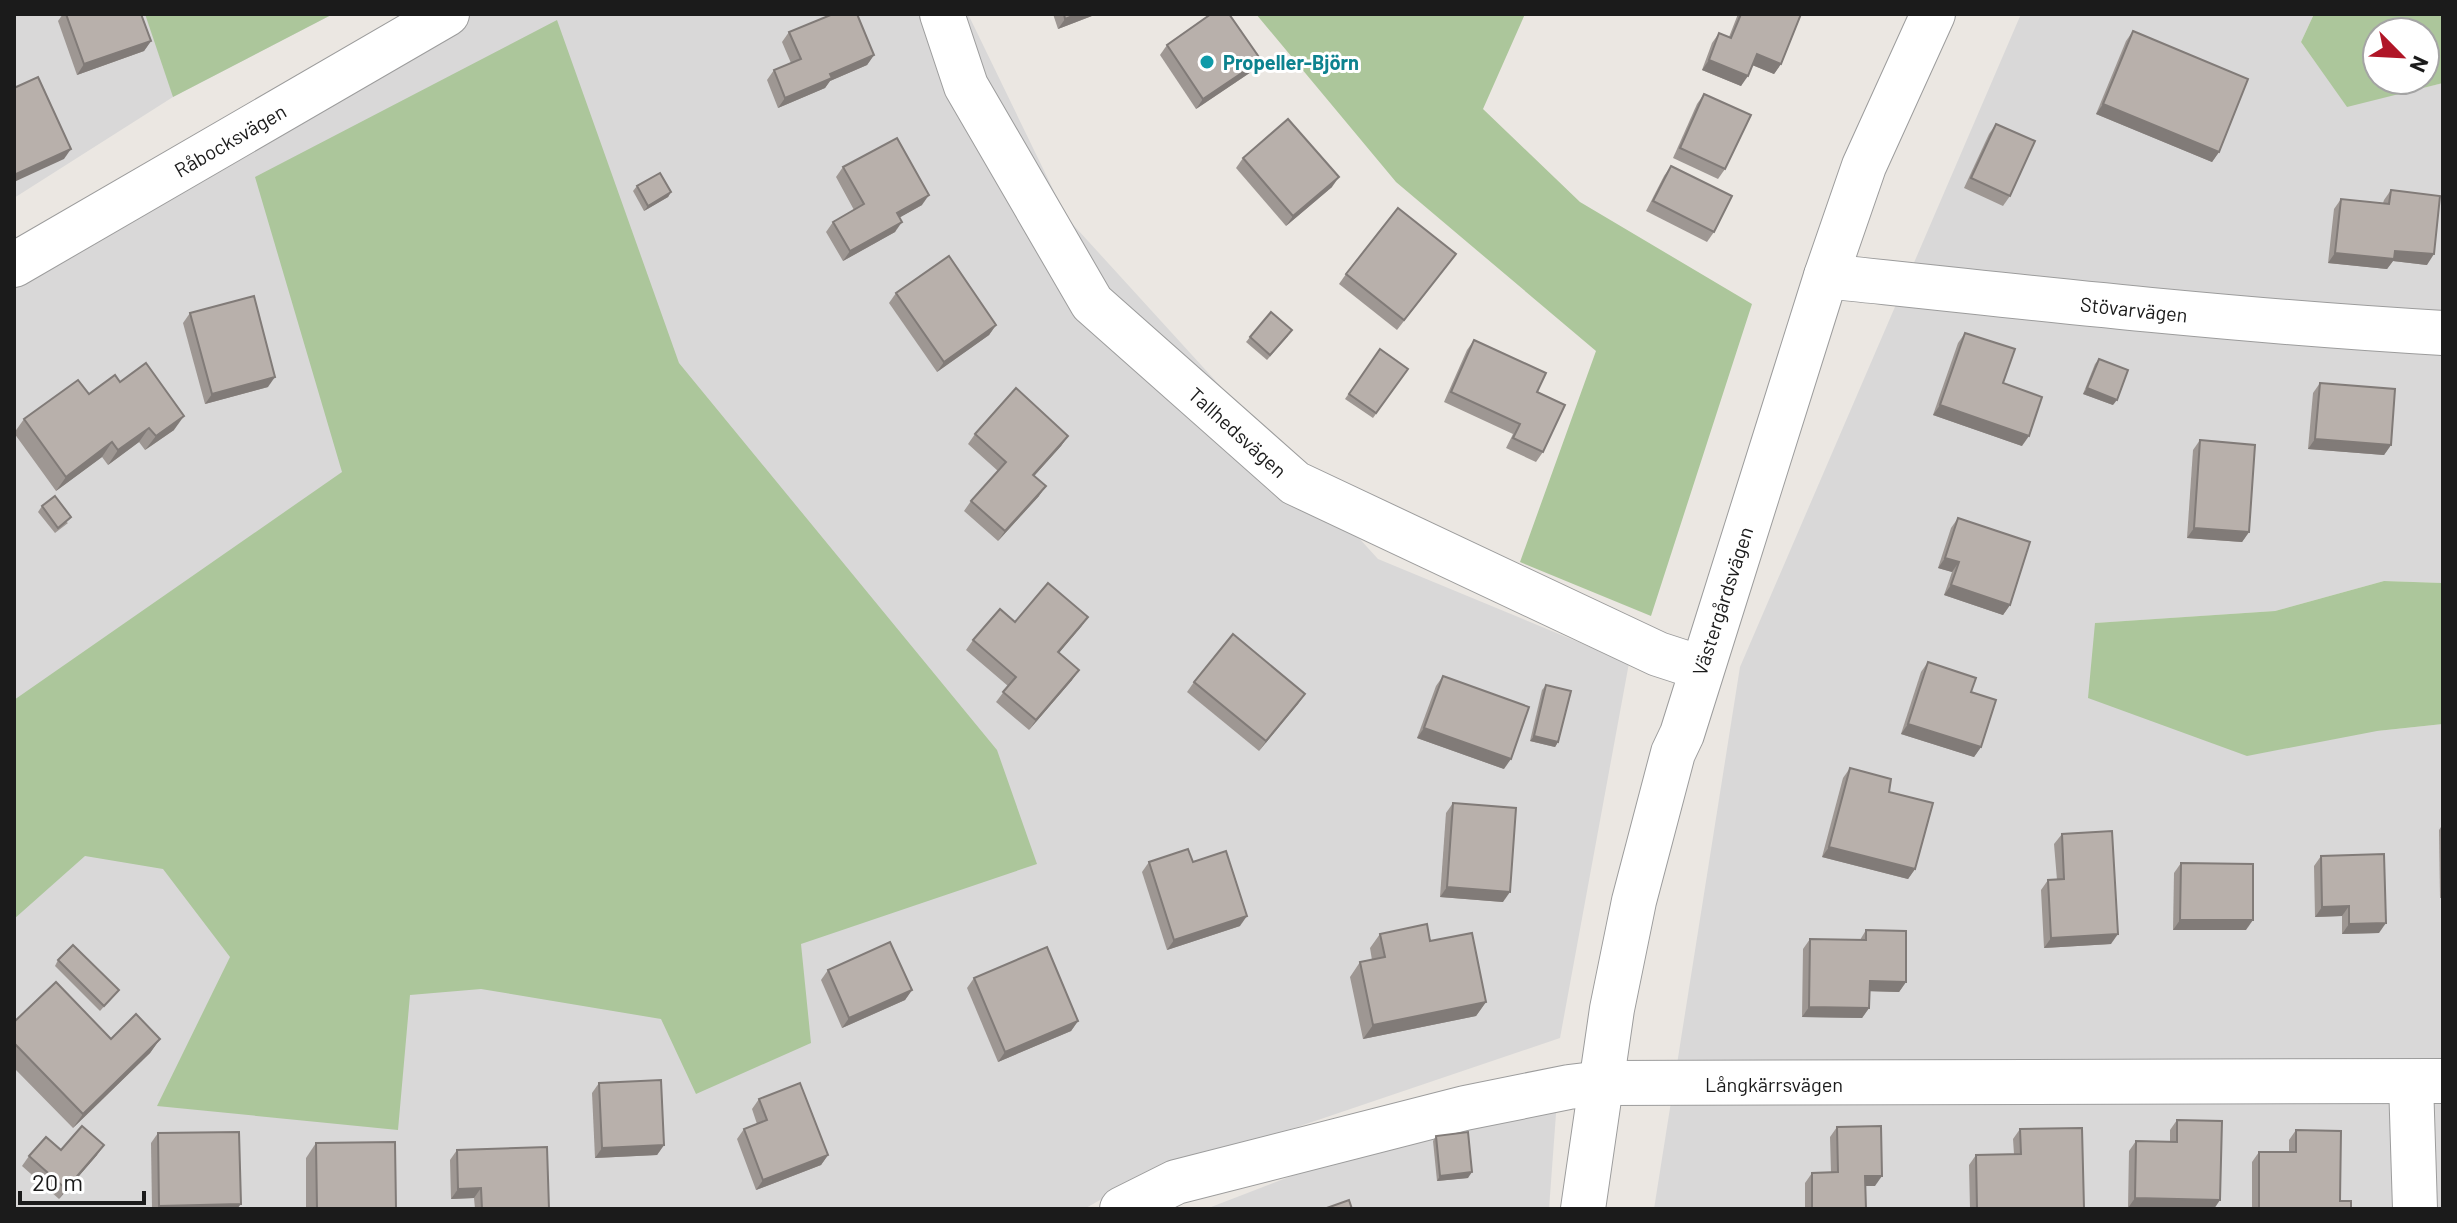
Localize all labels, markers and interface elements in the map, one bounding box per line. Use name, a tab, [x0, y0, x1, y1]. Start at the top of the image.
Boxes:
north arrow	[2361, 16, 2441, 96]
place label: Propeller-Björn	[1223, 50, 1359, 74]
marker: Propeller-Björn	[1198, 53, 1216, 71]
text: N	[2405, 53, 2435, 77]
street label: Råbocksvägen	[170, 98, 290, 182]
street label: Stövarvägen	[2079, 291, 2189, 327]
street label: Tallhedsvägen	[1184, 382, 1292, 482]
street label: Västergårdsvägen	[1687, 524, 1757, 678]
street label: Långkärrsvägen	[1705, 1072, 1843, 1096]
scale bar	[20, 1155, 144, 1205]
text: 20 m	[32, 1167, 83, 1196]

